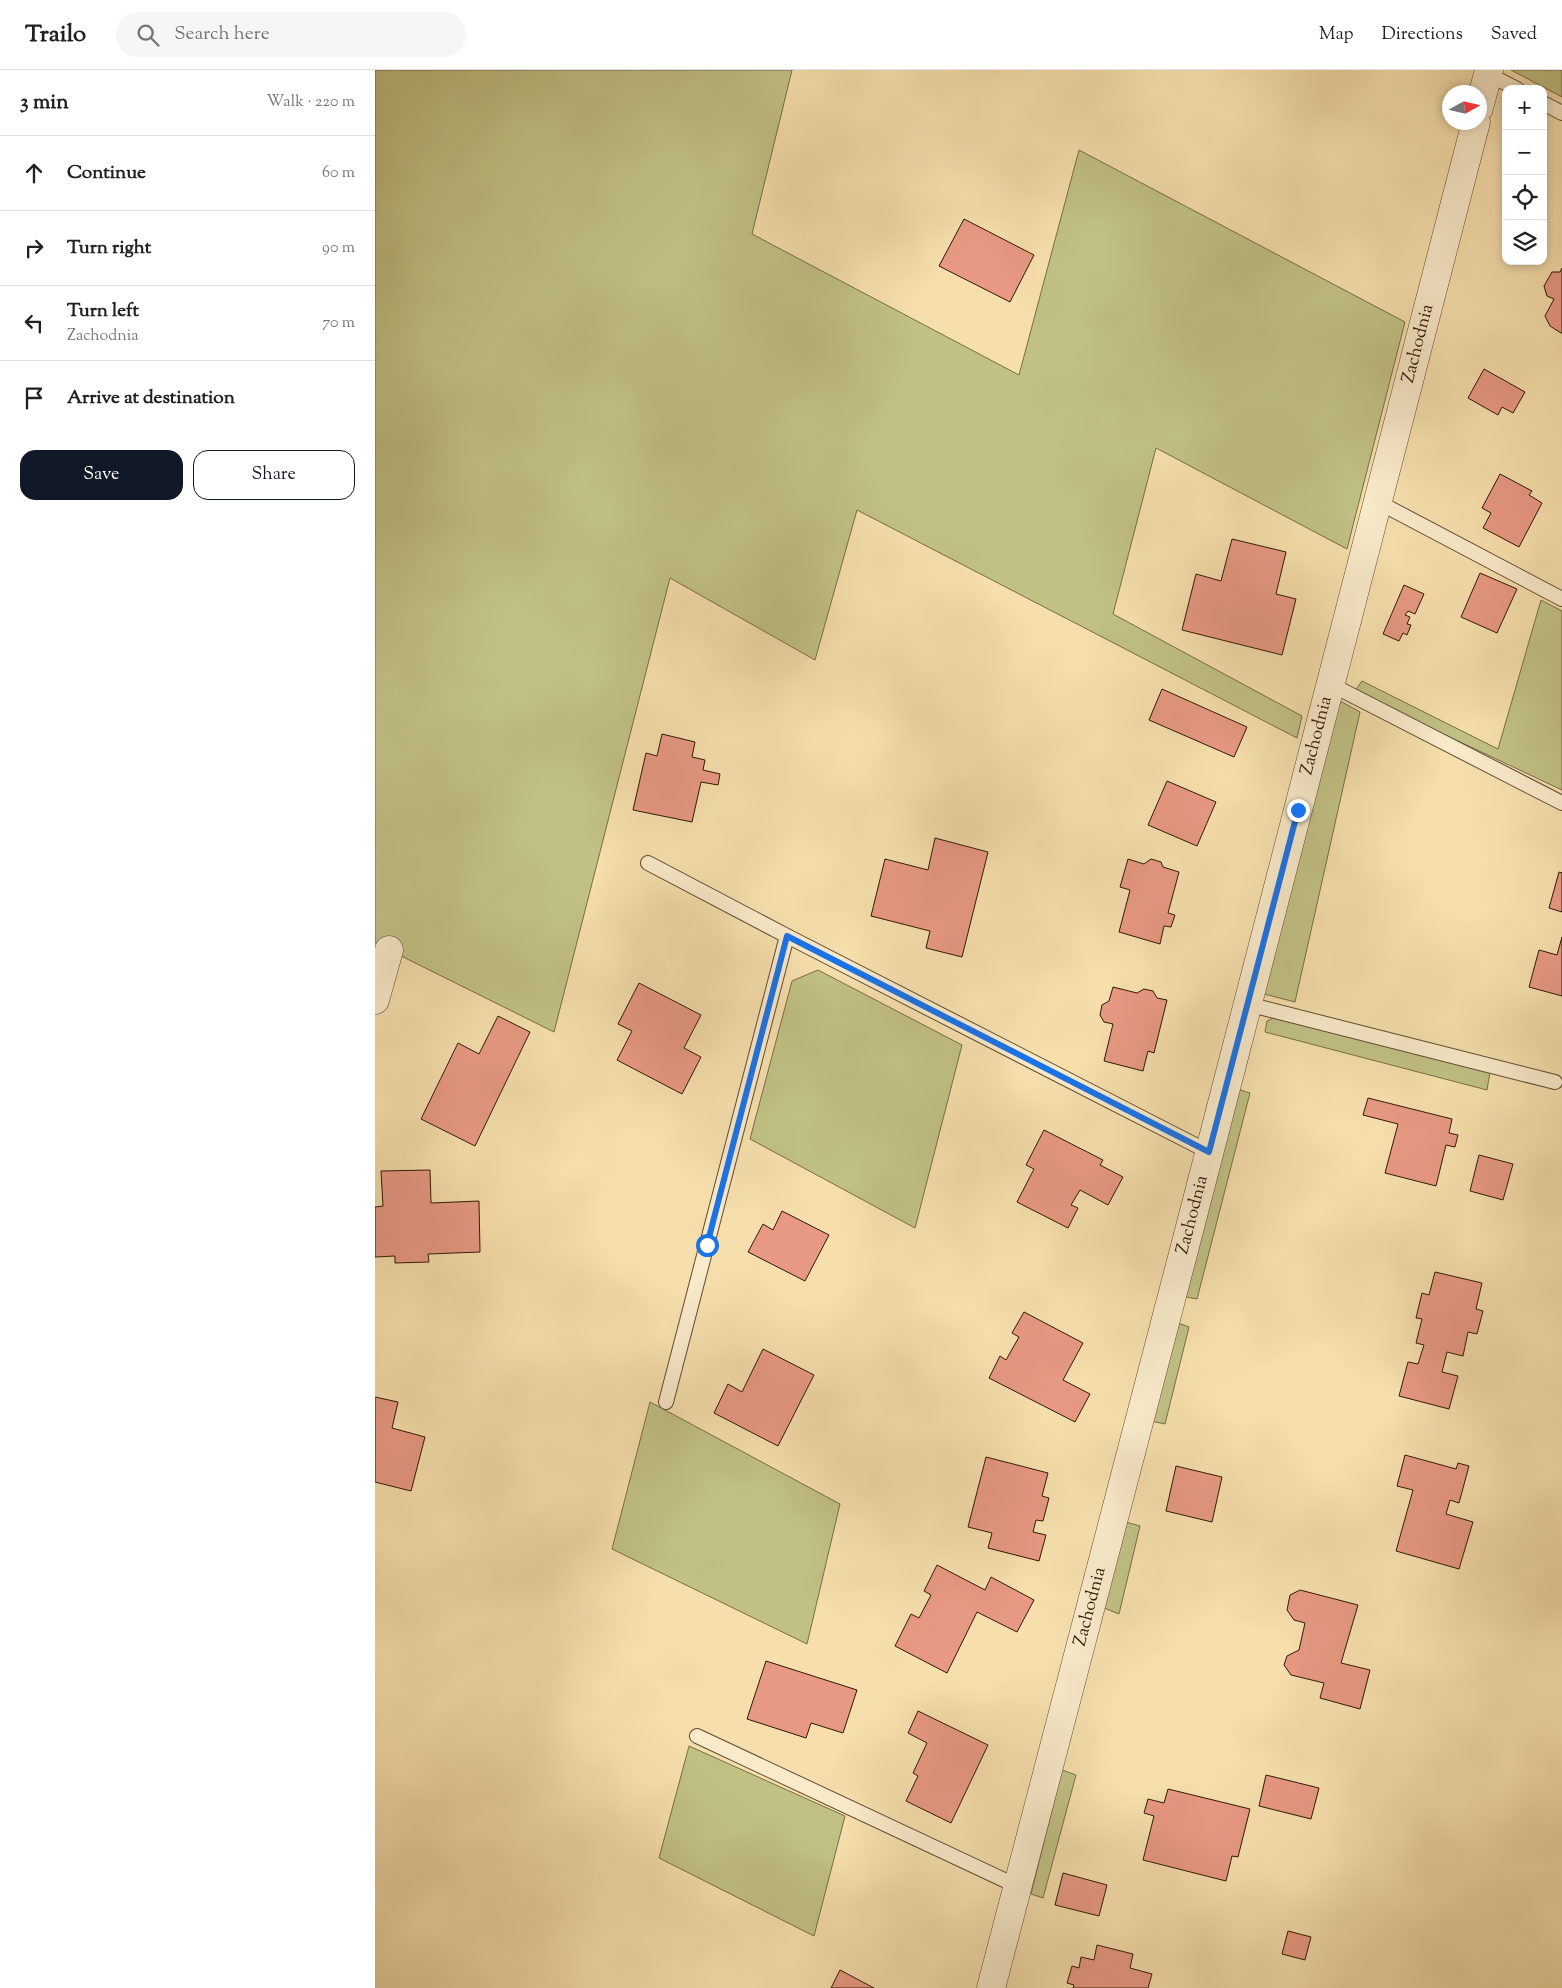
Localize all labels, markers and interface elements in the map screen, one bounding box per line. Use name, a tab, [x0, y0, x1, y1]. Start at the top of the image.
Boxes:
search box	[116, 12, 466, 57]
text: Trailo	[25, 18, 86, 52]
icon: search	[134, 21, 162, 49]
text: Search here	[174, 21, 270, 48]
text: Map	[1319, 22, 1354, 48]
text: Directions	[1382, 22, 1463, 48]
text: Saved	[1491, 22, 1537, 48]
north arrow	[1442, 85, 1487, 130]
map controls	[1502, 85, 1547, 265]
button: +	[1502, 85, 1547, 130]
text: 3 min	[20, 88, 69, 118]
text: Walk · 220 m	[267, 91, 355, 114]
button: −	[1502, 130, 1547, 175]
icon: ahead	[20, 159, 48, 187]
text: Continue	[67, 160, 146, 187]
text: 60 m	[322, 162, 355, 185]
button: locate	[1502, 175, 1547, 220]
button: layers	[1502, 220, 1547, 265]
icon: right	[20, 234, 48, 262]
text: Turn right	[67, 235, 151, 262]
text: 90 m	[322, 237, 355, 260]
text: Turn left	[67, 298, 139, 325]
street label: Zachodnia	[1396, 301, 1441, 386]
icon: left	[20, 309, 48, 337]
text: 70 m	[322, 312, 355, 335]
text: Zachodnia	[67, 325, 139, 348]
icon: arrive	[20, 384, 48, 412]
text: Arrive at destination	[67, 385, 235, 412]
button: Save	[20, 450, 183, 500]
button: Share	[193, 450, 355, 500]
street label: Zachodnia	[1294, 693, 1340, 778]
route end	[1287, 799, 1310, 822]
street label: Zachodnia	[1170, 1173, 1216, 1257]
route start	[696, 1234, 719, 1257]
street label: Zachodnia	[1068, 1564, 1113, 1649]

